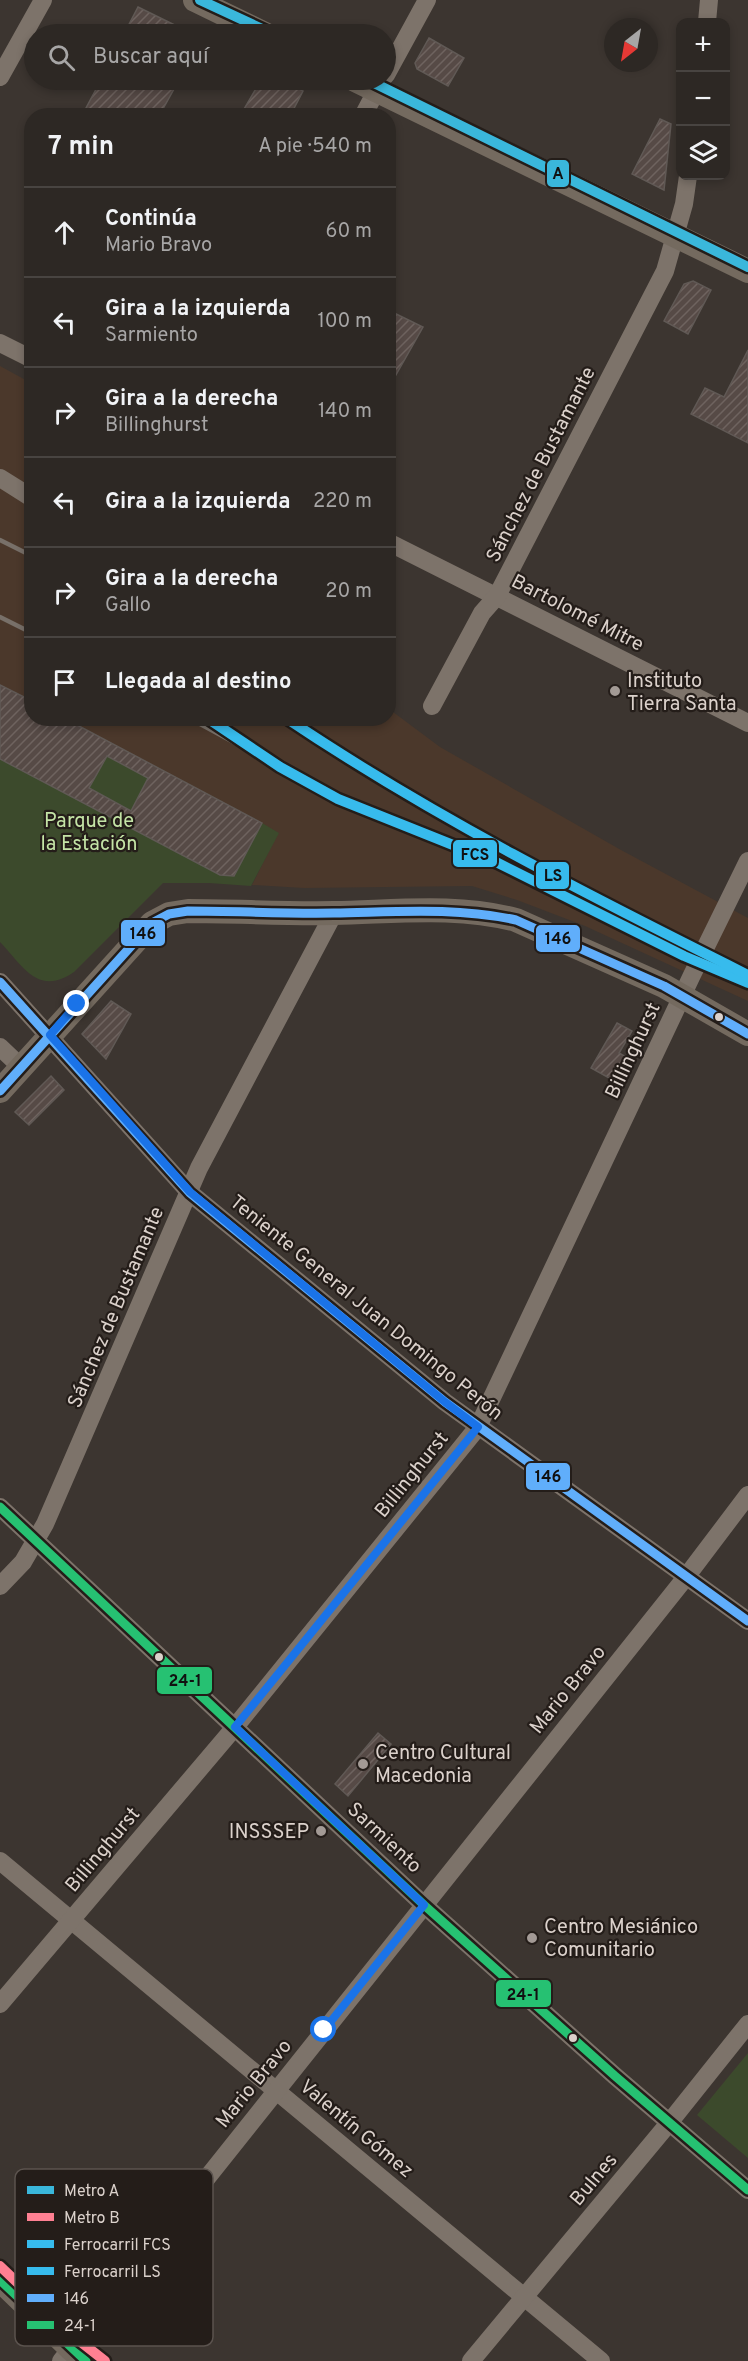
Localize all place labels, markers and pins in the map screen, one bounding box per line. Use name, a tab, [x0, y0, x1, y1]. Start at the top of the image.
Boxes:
place label: Instituto Tierra Santa	[627, 669, 737, 718]
marker: Instituto Tierra Santa	[608, 684, 622, 698]
unlabelled marker	[713, 1011, 725, 1023]
unlabelled marker	[153, 1651, 165, 1663]
place label: Centro Cultural Macedonia	[375, 1741, 511, 1790]
marker: Centro Cultural Macedonia	[356, 1757, 370, 1771]
place label: INSSSEP	[229, 1820, 309, 1846]
marker: INSSSEP	[314, 1824, 328, 1838]
place label: Centro Mesiánico Comunitario	[544, 1915, 698, 1964]
marker: Centro Mesiánico Comunitario	[525, 1931, 539, 1945]
unlabelled marker	[567, 2032, 579, 2044]

